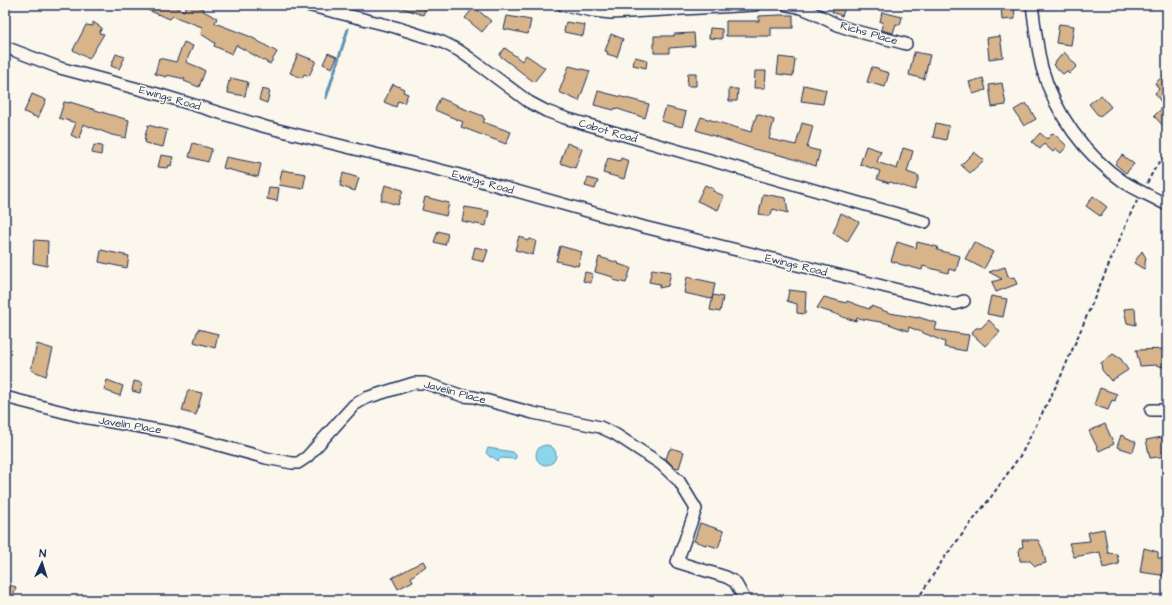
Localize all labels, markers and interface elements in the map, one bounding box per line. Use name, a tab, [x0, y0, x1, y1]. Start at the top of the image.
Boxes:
street label: Richs Place	[839, 18, 900, 48]
street label: Ewings Road	[137, 82, 203, 115]
street label: Cabot Road	[577, 116, 639, 147]
street label: Ewings Road	[450, 166, 516, 199]
street label: Ewings Road	[763, 250, 829, 281]
street label: Javelin Place	[422, 377, 488, 407]
street label: Javelin Place	[97, 413, 163, 437]
north arrow	[22, 543, 62, 583]
text: N	[39, 546, 47, 561]

